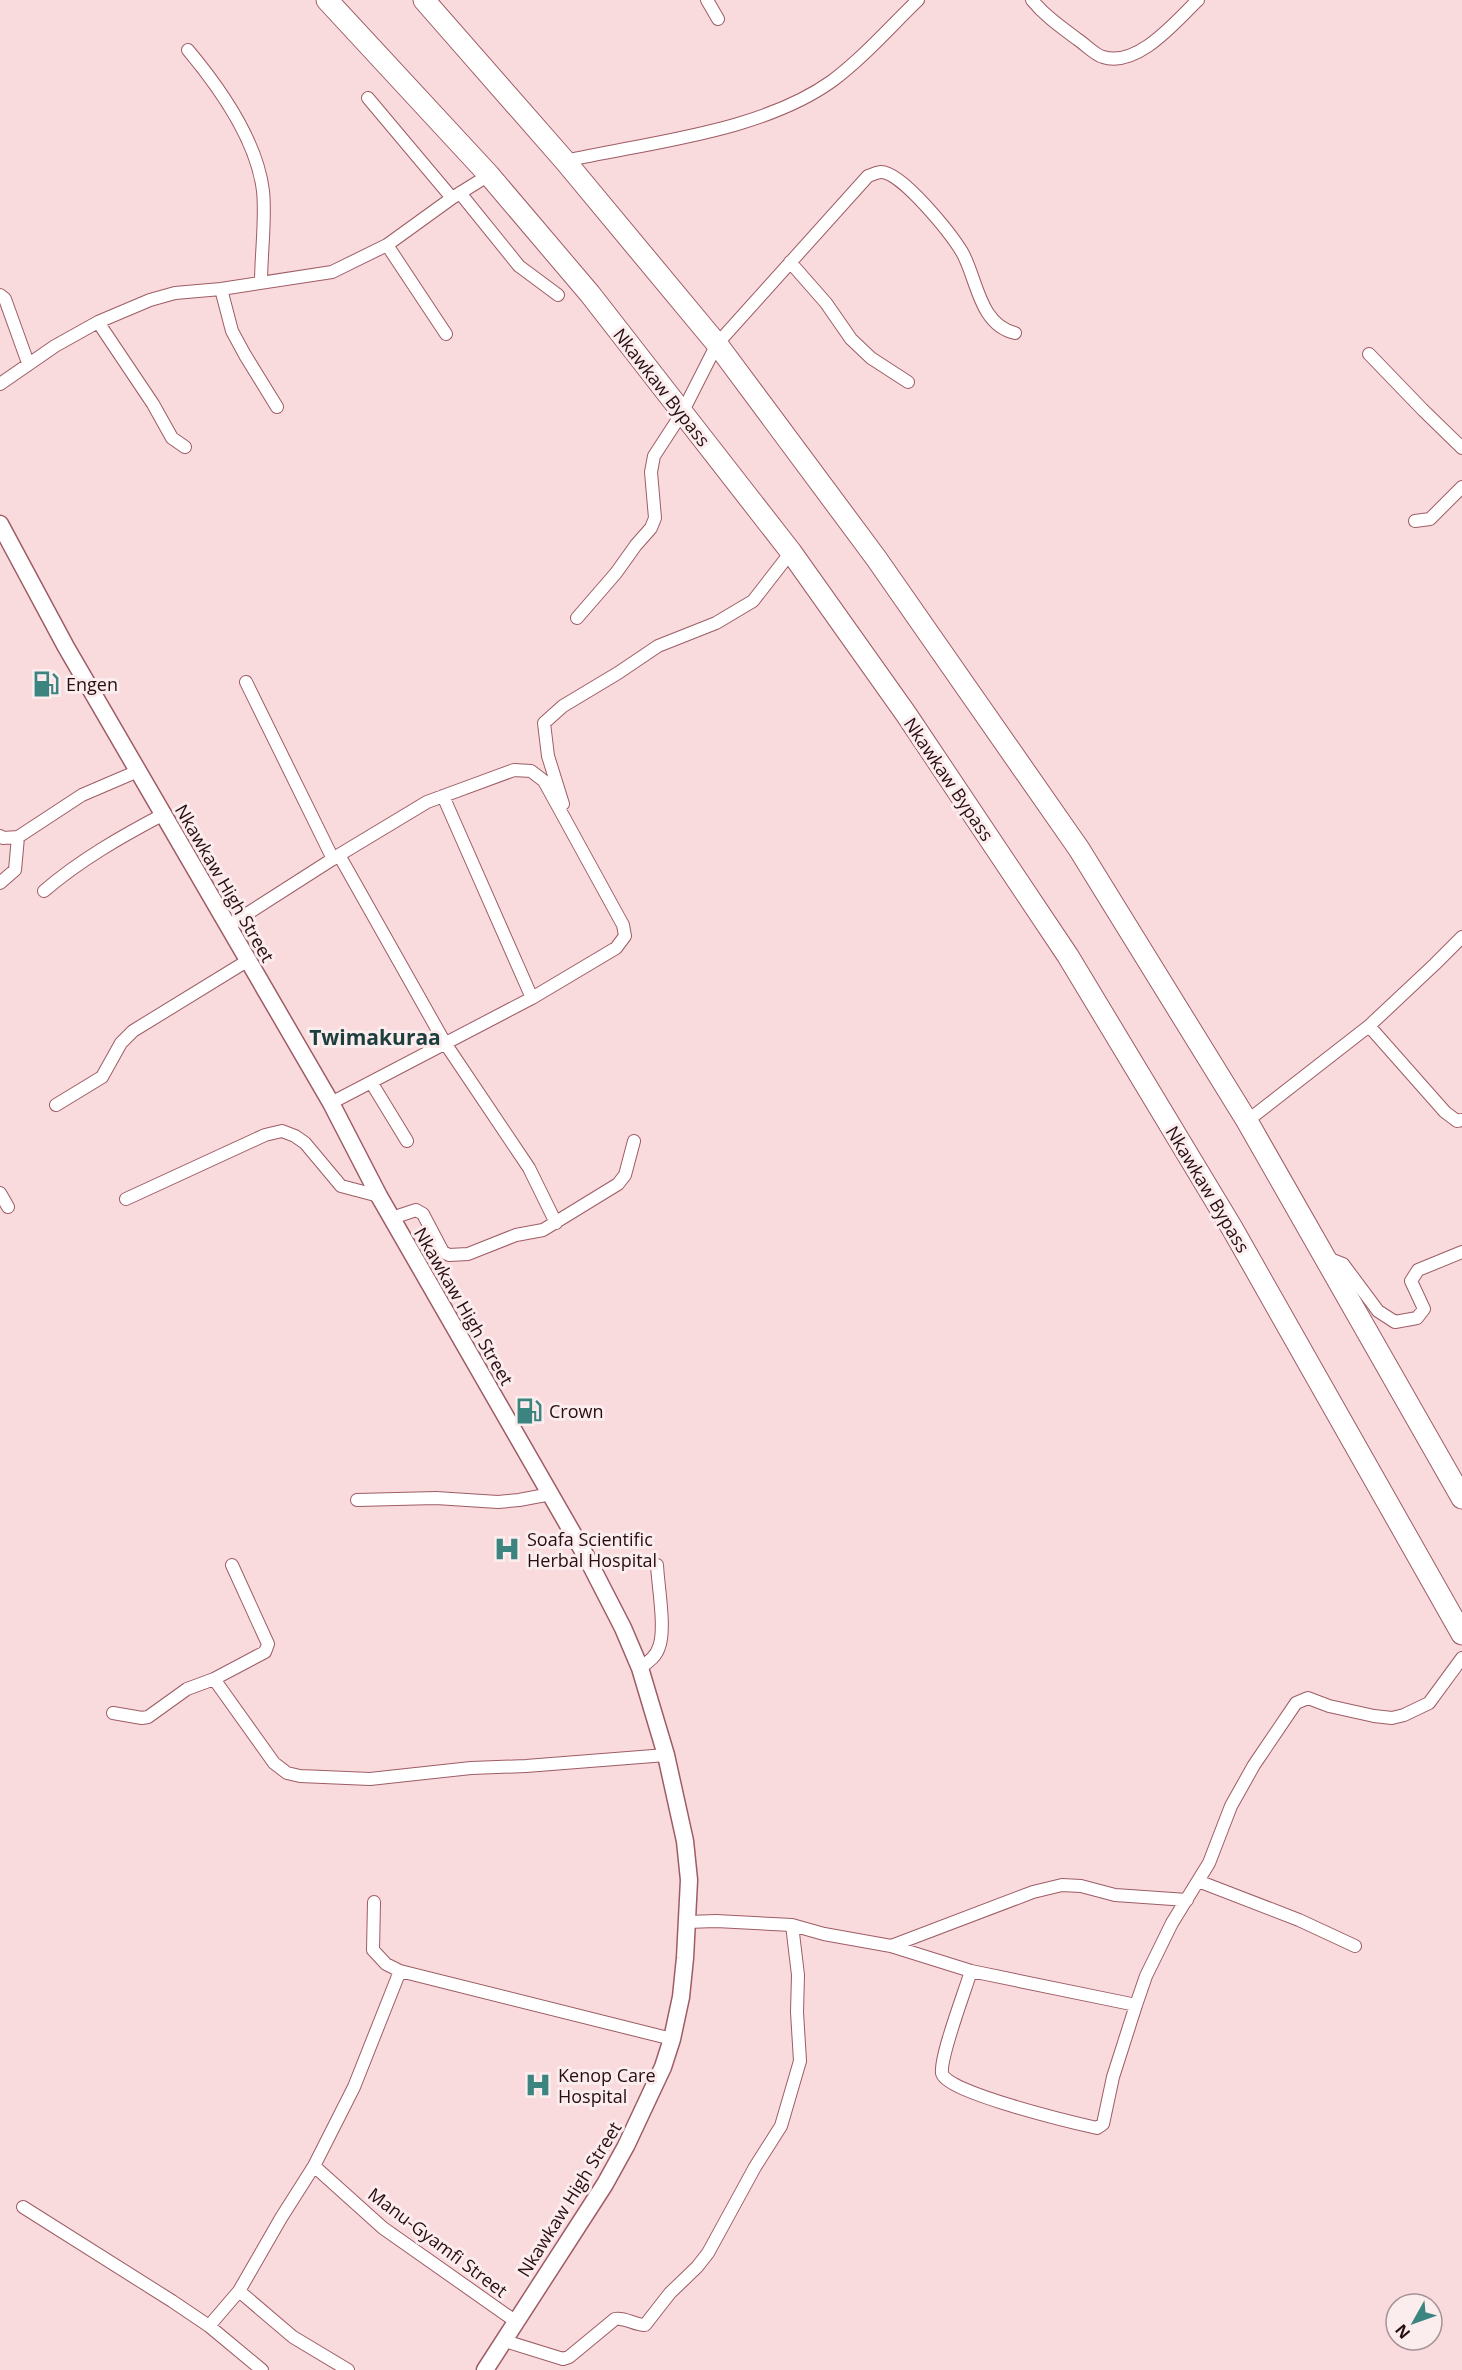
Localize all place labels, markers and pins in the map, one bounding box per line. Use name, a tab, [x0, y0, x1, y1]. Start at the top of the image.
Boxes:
fuel station icon: Engen	[31, 669, 61, 699]
place label: Engen	[66, 672, 118, 696]
fuel station icon: Crown	[514, 1396, 544, 1426]
place label: Crown	[549, 1399, 604, 1423]
place label: Soafa Scientific Herbal Hospital	[527, 1527, 657, 1572]
hospital icon: Soafa Scientific Herbal Hospital	[492, 1534, 522, 1564]
place label: Kenop Care Hospital	[558, 2063, 656, 2108]
hospital icon: Kenop Care Hospital	[523, 2070, 553, 2100]

